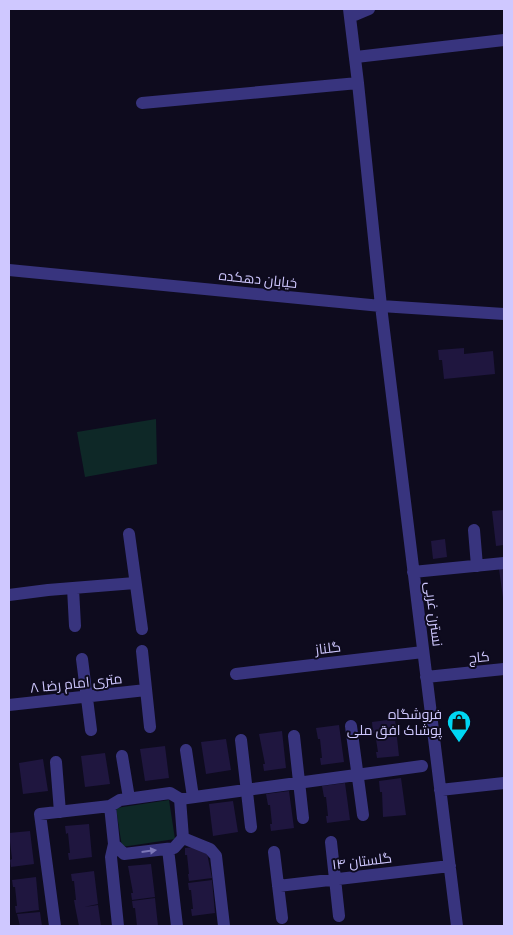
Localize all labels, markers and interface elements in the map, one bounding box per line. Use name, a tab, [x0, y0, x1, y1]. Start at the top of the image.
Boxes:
street label: خیابان دهکده	[218, 267, 298, 292]
street label: نسترن غربی	[421, 581, 446, 647]
street label: گلناز	[313, 638, 342, 659]
street label: کاج	[468, 648, 490, 667]
street label: ۸ متری امام رضا	[29, 670, 123, 698]
place label: فروشگاه پوشاک افق ملی	[347, 706, 442, 740]
shop icon: فروشگاه پوشاک افق ملی	[446, 709, 472, 743]
one-way arrow	[141, 847, 157, 855]
street label: گلستان ۱۴	[331, 849, 393, 874]

